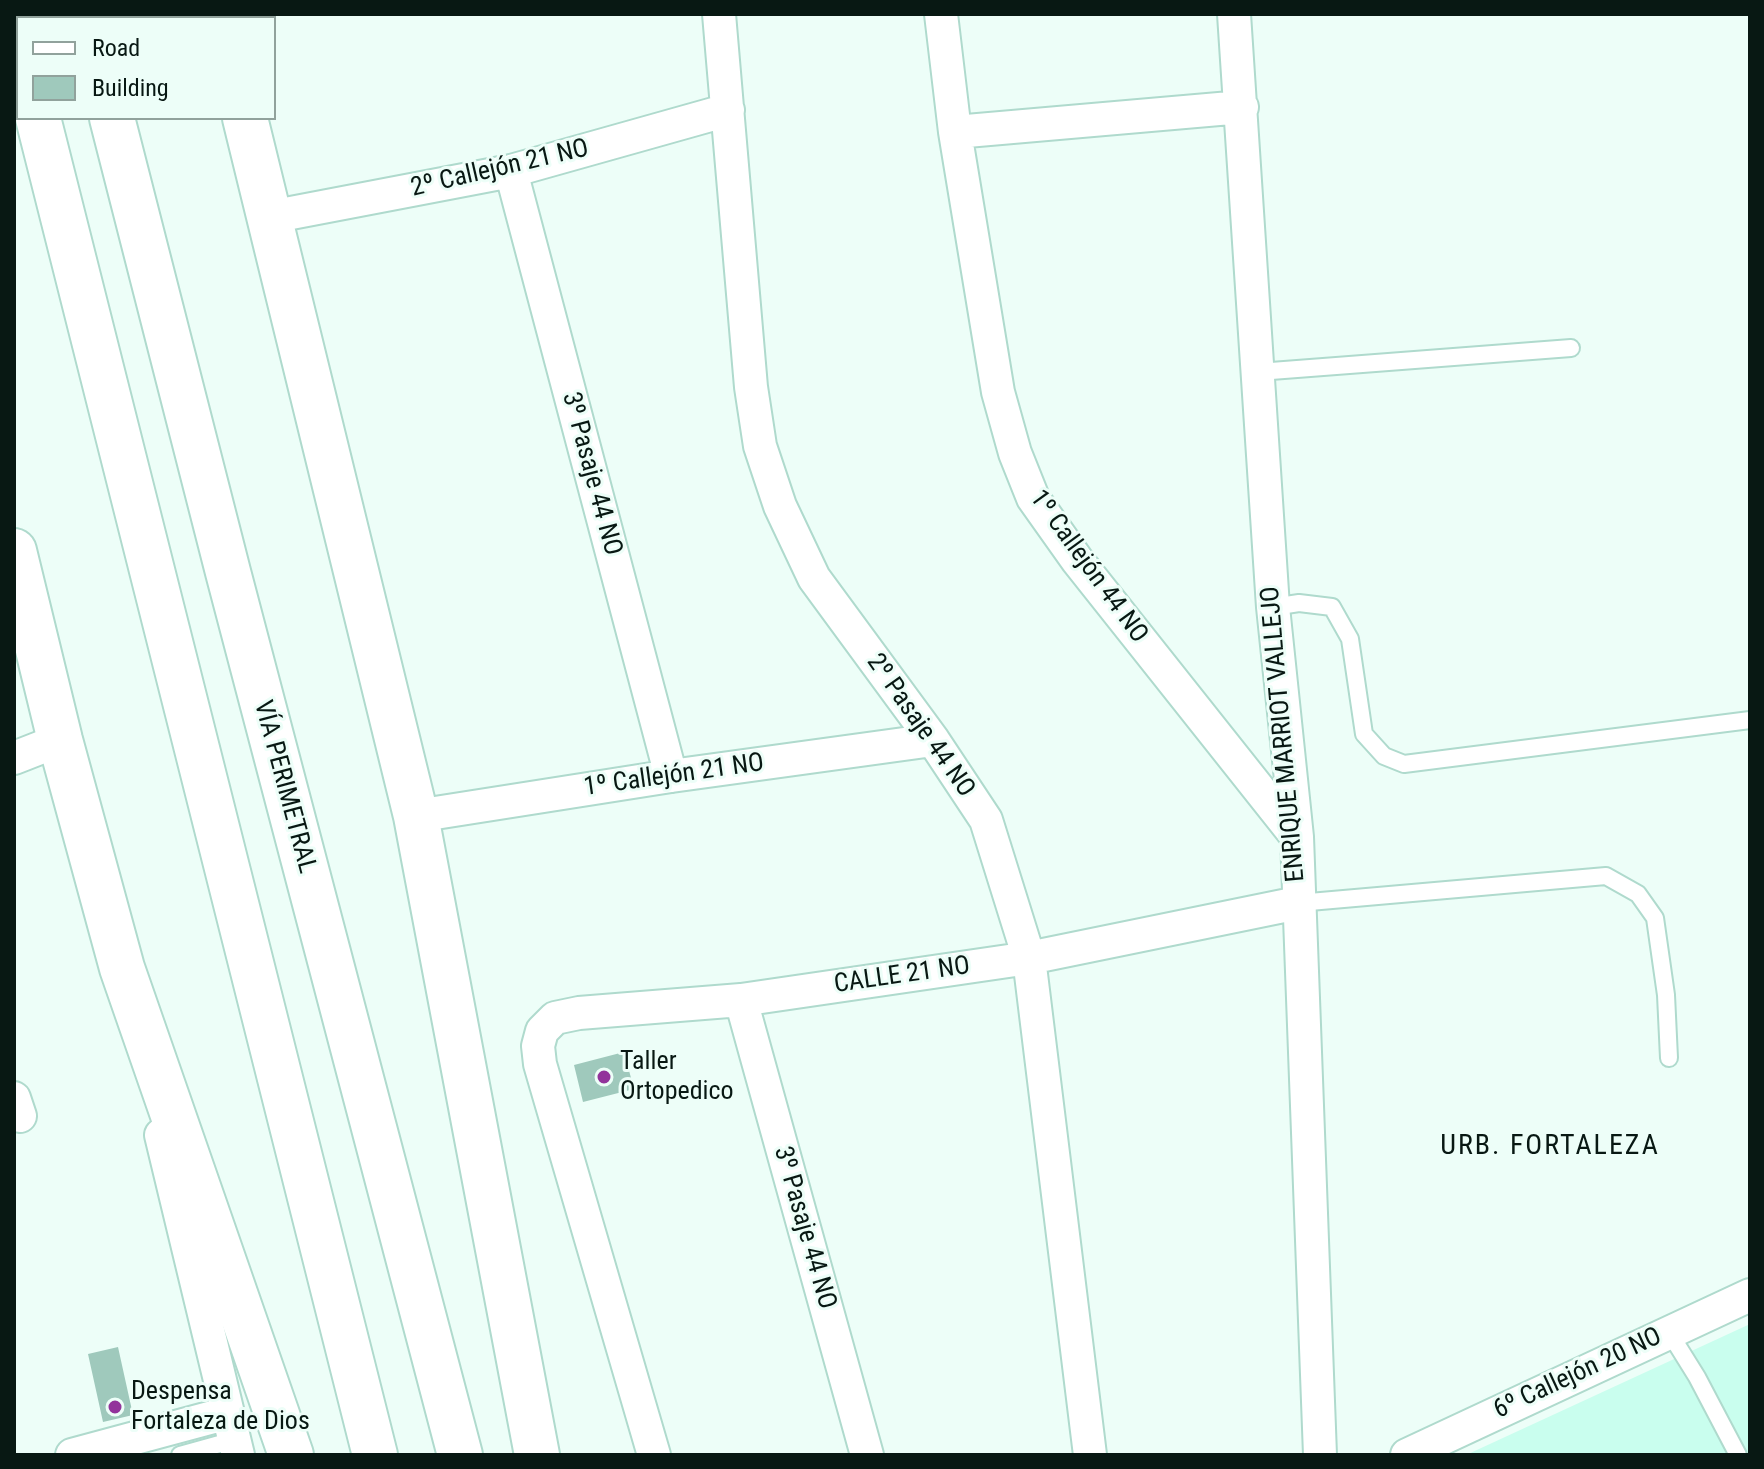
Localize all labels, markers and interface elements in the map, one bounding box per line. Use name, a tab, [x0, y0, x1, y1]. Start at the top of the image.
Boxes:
legend	[16, 16, 276, 120]
text: Road	[92, 34, 140, 62]
text: Building	[92, 74, 169, 102]
street label: 2º Callejón 21 NO	[408, 133, 592, 205]
street label: 3º Pasaje 44 NO	[554, 389, 628, 559]
street label: 1º Callejón 44 NO	[1022, 484, 1154, 650]
street label: ENRIQUE MARRIOT VALLEJO	[1256, 585, 1312, 883]
street label: 2º Pasaje 44 NO	[859, 648, 981, 804]
street label: VÍA PERIMETRAL	[246, 697, 322, 877]
street label: 1º Callejón 21 NO	[582, 748, 766, 804]
street label: CALLE 21 NO	[832, 951, 972, 1001]
place label: Taller Ortopedico	[620, 1046, 734, 1108]
marker: Taller Ortopedico	[595, 1068, 613, 1086]
district label: URB. FORTALEZA	[1440, 1130, 1660, 1164]
street label: 3º Pasaje 44 NO	[766, 1143, 842, 1313]
street label: 6º Callejón 20 NO	[1489, 1322, 1667, 1426]
place label: Despensa Fortaleza de Dios	[131, 1376, 310, 1438]
marker: Despensa Fortaleza de Dios	[106, 1398, 124, 1416]

